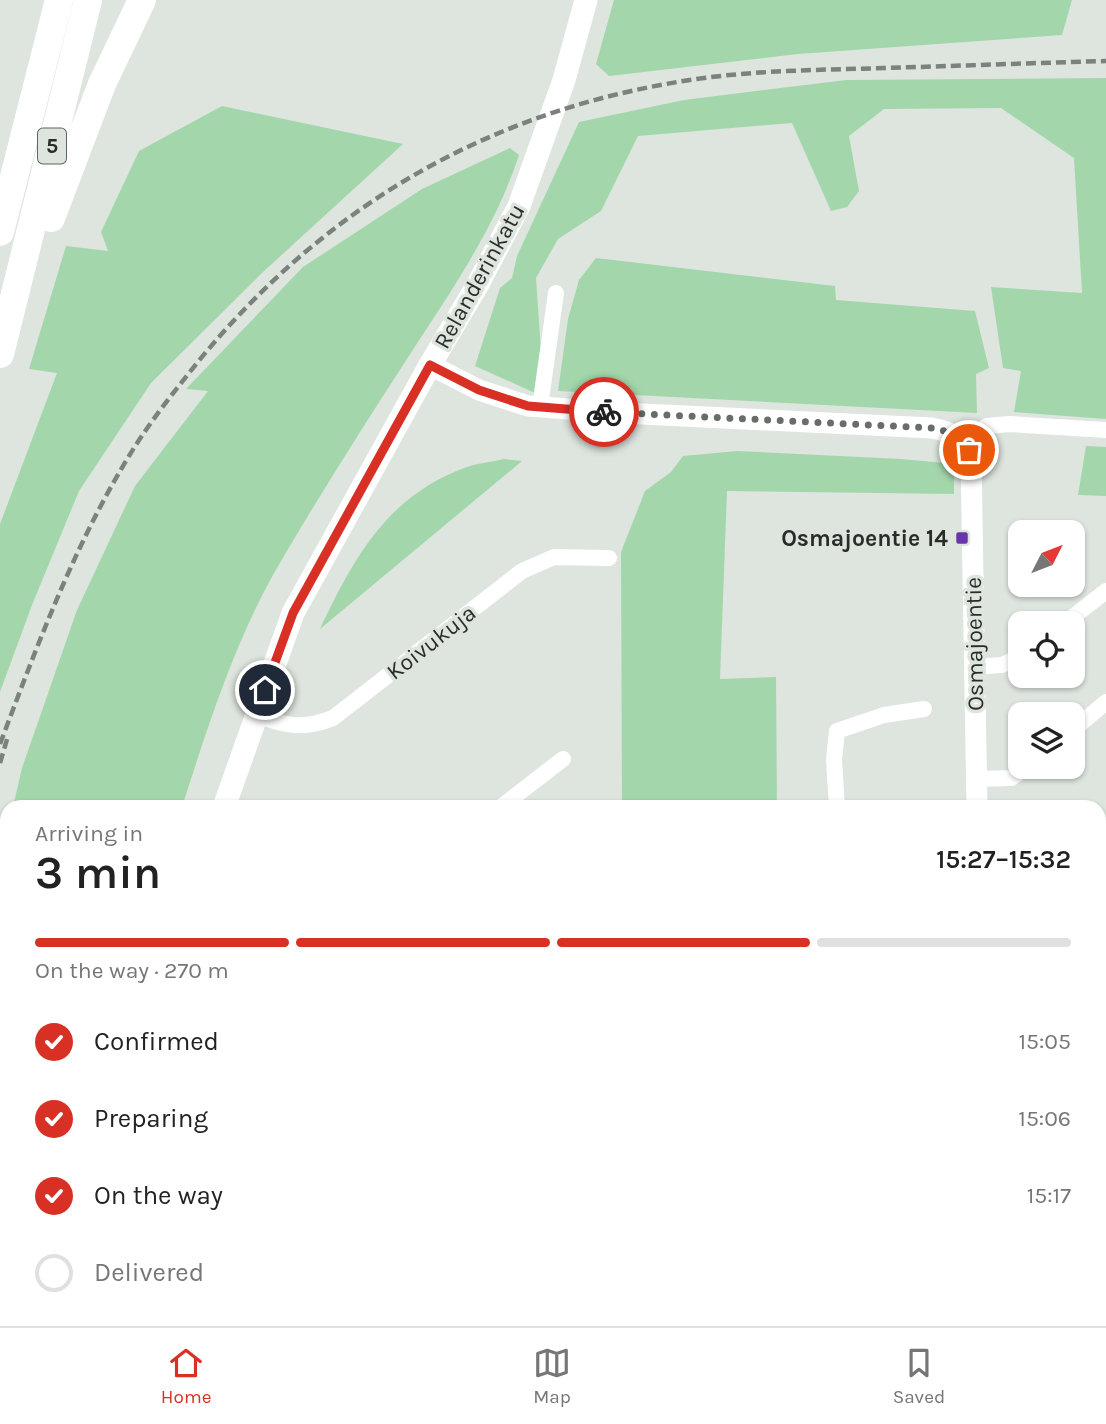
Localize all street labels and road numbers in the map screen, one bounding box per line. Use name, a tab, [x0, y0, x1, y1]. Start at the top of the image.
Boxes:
road number: 5	[38, 128, 66, 164]
street label: Relanderinkatu	[428, 199, 530, 353]
street label: Osmajoentie	[960, 577, 989, 711]
street label: Koivukuja	[381, 599, 481, 686]

